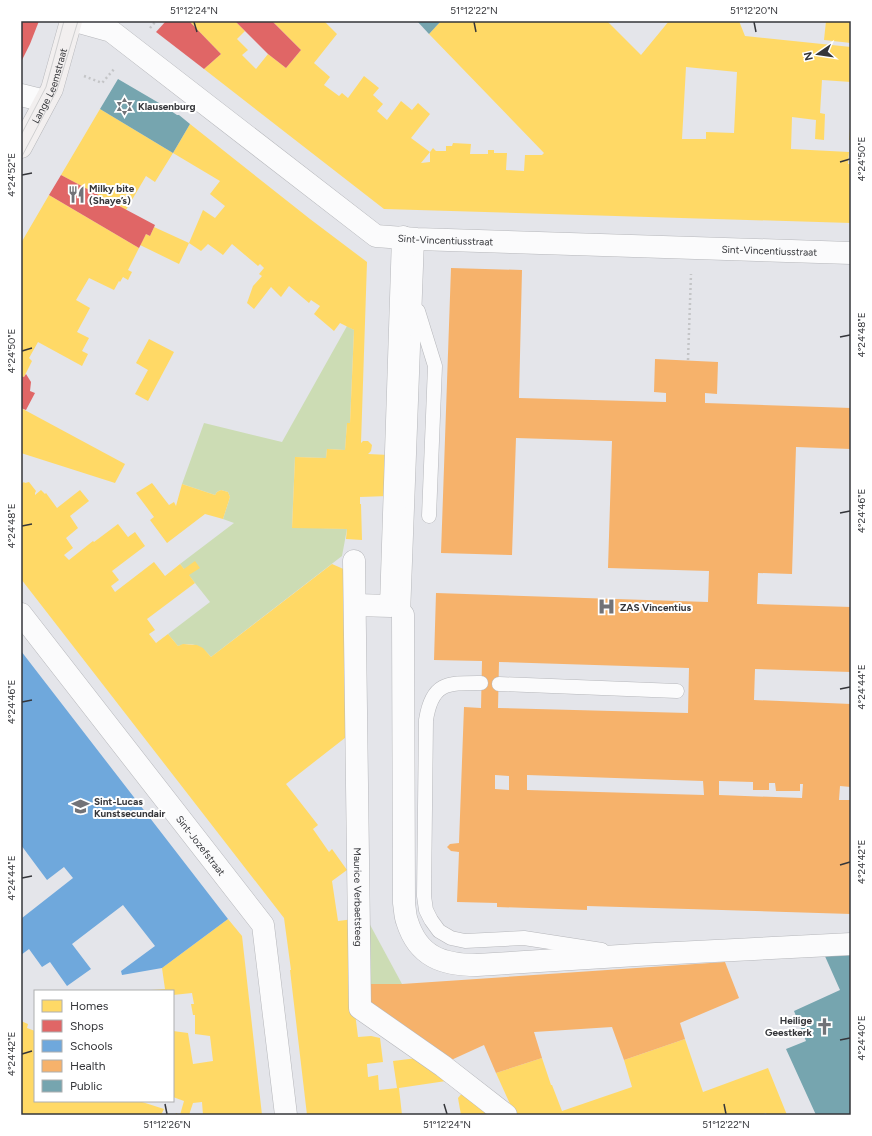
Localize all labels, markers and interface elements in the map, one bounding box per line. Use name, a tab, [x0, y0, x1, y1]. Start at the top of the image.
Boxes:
text: 51°12'24"N	[170, 4, 218, 17]
text: 51°12'22"N	[450, 4, 498, 17]
text: 51°12'20"N	[730, 4, 778, 17]
north arrow	[798, 34, 838, 74]
street label: Lange Leemstraat	[29, 46, 70, 126]
text: N	[801, 51, 816, 62]
synagogue icon: Klausenburg	[115, 96, 135, 116]
place label: Klausenburg	[138, 100, 195, 113]
text: 4°24'50"E	[855, 136, 868, 181]
text: 4°24'52"E	[5, 153, 18, 197]
place label: Milky bite (Shaye’s)	[89, 182, 135, 207]
restaurant icon: Milky bite (Shaye’s)	[66, 184, 86, 204]
street label: Sint-Vincentiusstraat	[397, 232, 494, 248]
street label: Sint-Vincentiusstraat	[721, 243, 817, 259]
text: 4°24'48"E	[855, 312, 868, 358]
text: 4°24'50"E	[5, 328, 18, 373]
text: 4°24'46"E	[855, 489, 868, 533]
text: 4°24'48"E	[5, 503, 18, 549]
hospital icon: ZAS Vincentius	[597, 597, 617, 617]
place label: ZAS Vincentius	[620, 601, 691, 614]
text: 4°24'44"E	[855, 664, 868, 710]
text: 4°24'46"E	[5, 680, 18, 724]
place label: Sint-Lucas Kunstsecundair	[94, 795, 166, 820]
school or university icon: Sint-Lucas Kunstsecundair	[71, 797, 91, 817]
street label: Sint-Jozefstraat	[173, 813, 228, 878]
text: 4°24'42"E	[855, 840, 868, 884]
street label: Maurice Verbaetsteeg	[351, 847, 365, 947]
text: 4°24'44"E	[5, 855, 18, 901]
legend	[34, 990, 174, 1102]
text: Homes	[70, 999, 109, 1013]
place label: Heilige Geestkerk	[765, 1014, 813, 1039]
text: 4°24'40"E	[855, 1015, 868, 1061]
church icon: Heilige Geestkerk	[815, 1016, 835, 1036]
text: Shops	[70, 1019, 104, 1033]
text: 4°24'42"E	[5, 1032, 18, 1076]
text: Schools	[70, 1039, 113, 1053]
text: Health	[70, 1059, 106, 1073]
text: Public	[70, 1079, 103, 1093]
text: 51°12'26"N	[143, 1118, 191, 1131]
text: 51°12'24"N	[423, 1118, 471, 1131]
text: 51°12'22"N	[702, 1118, 750, 1131]

